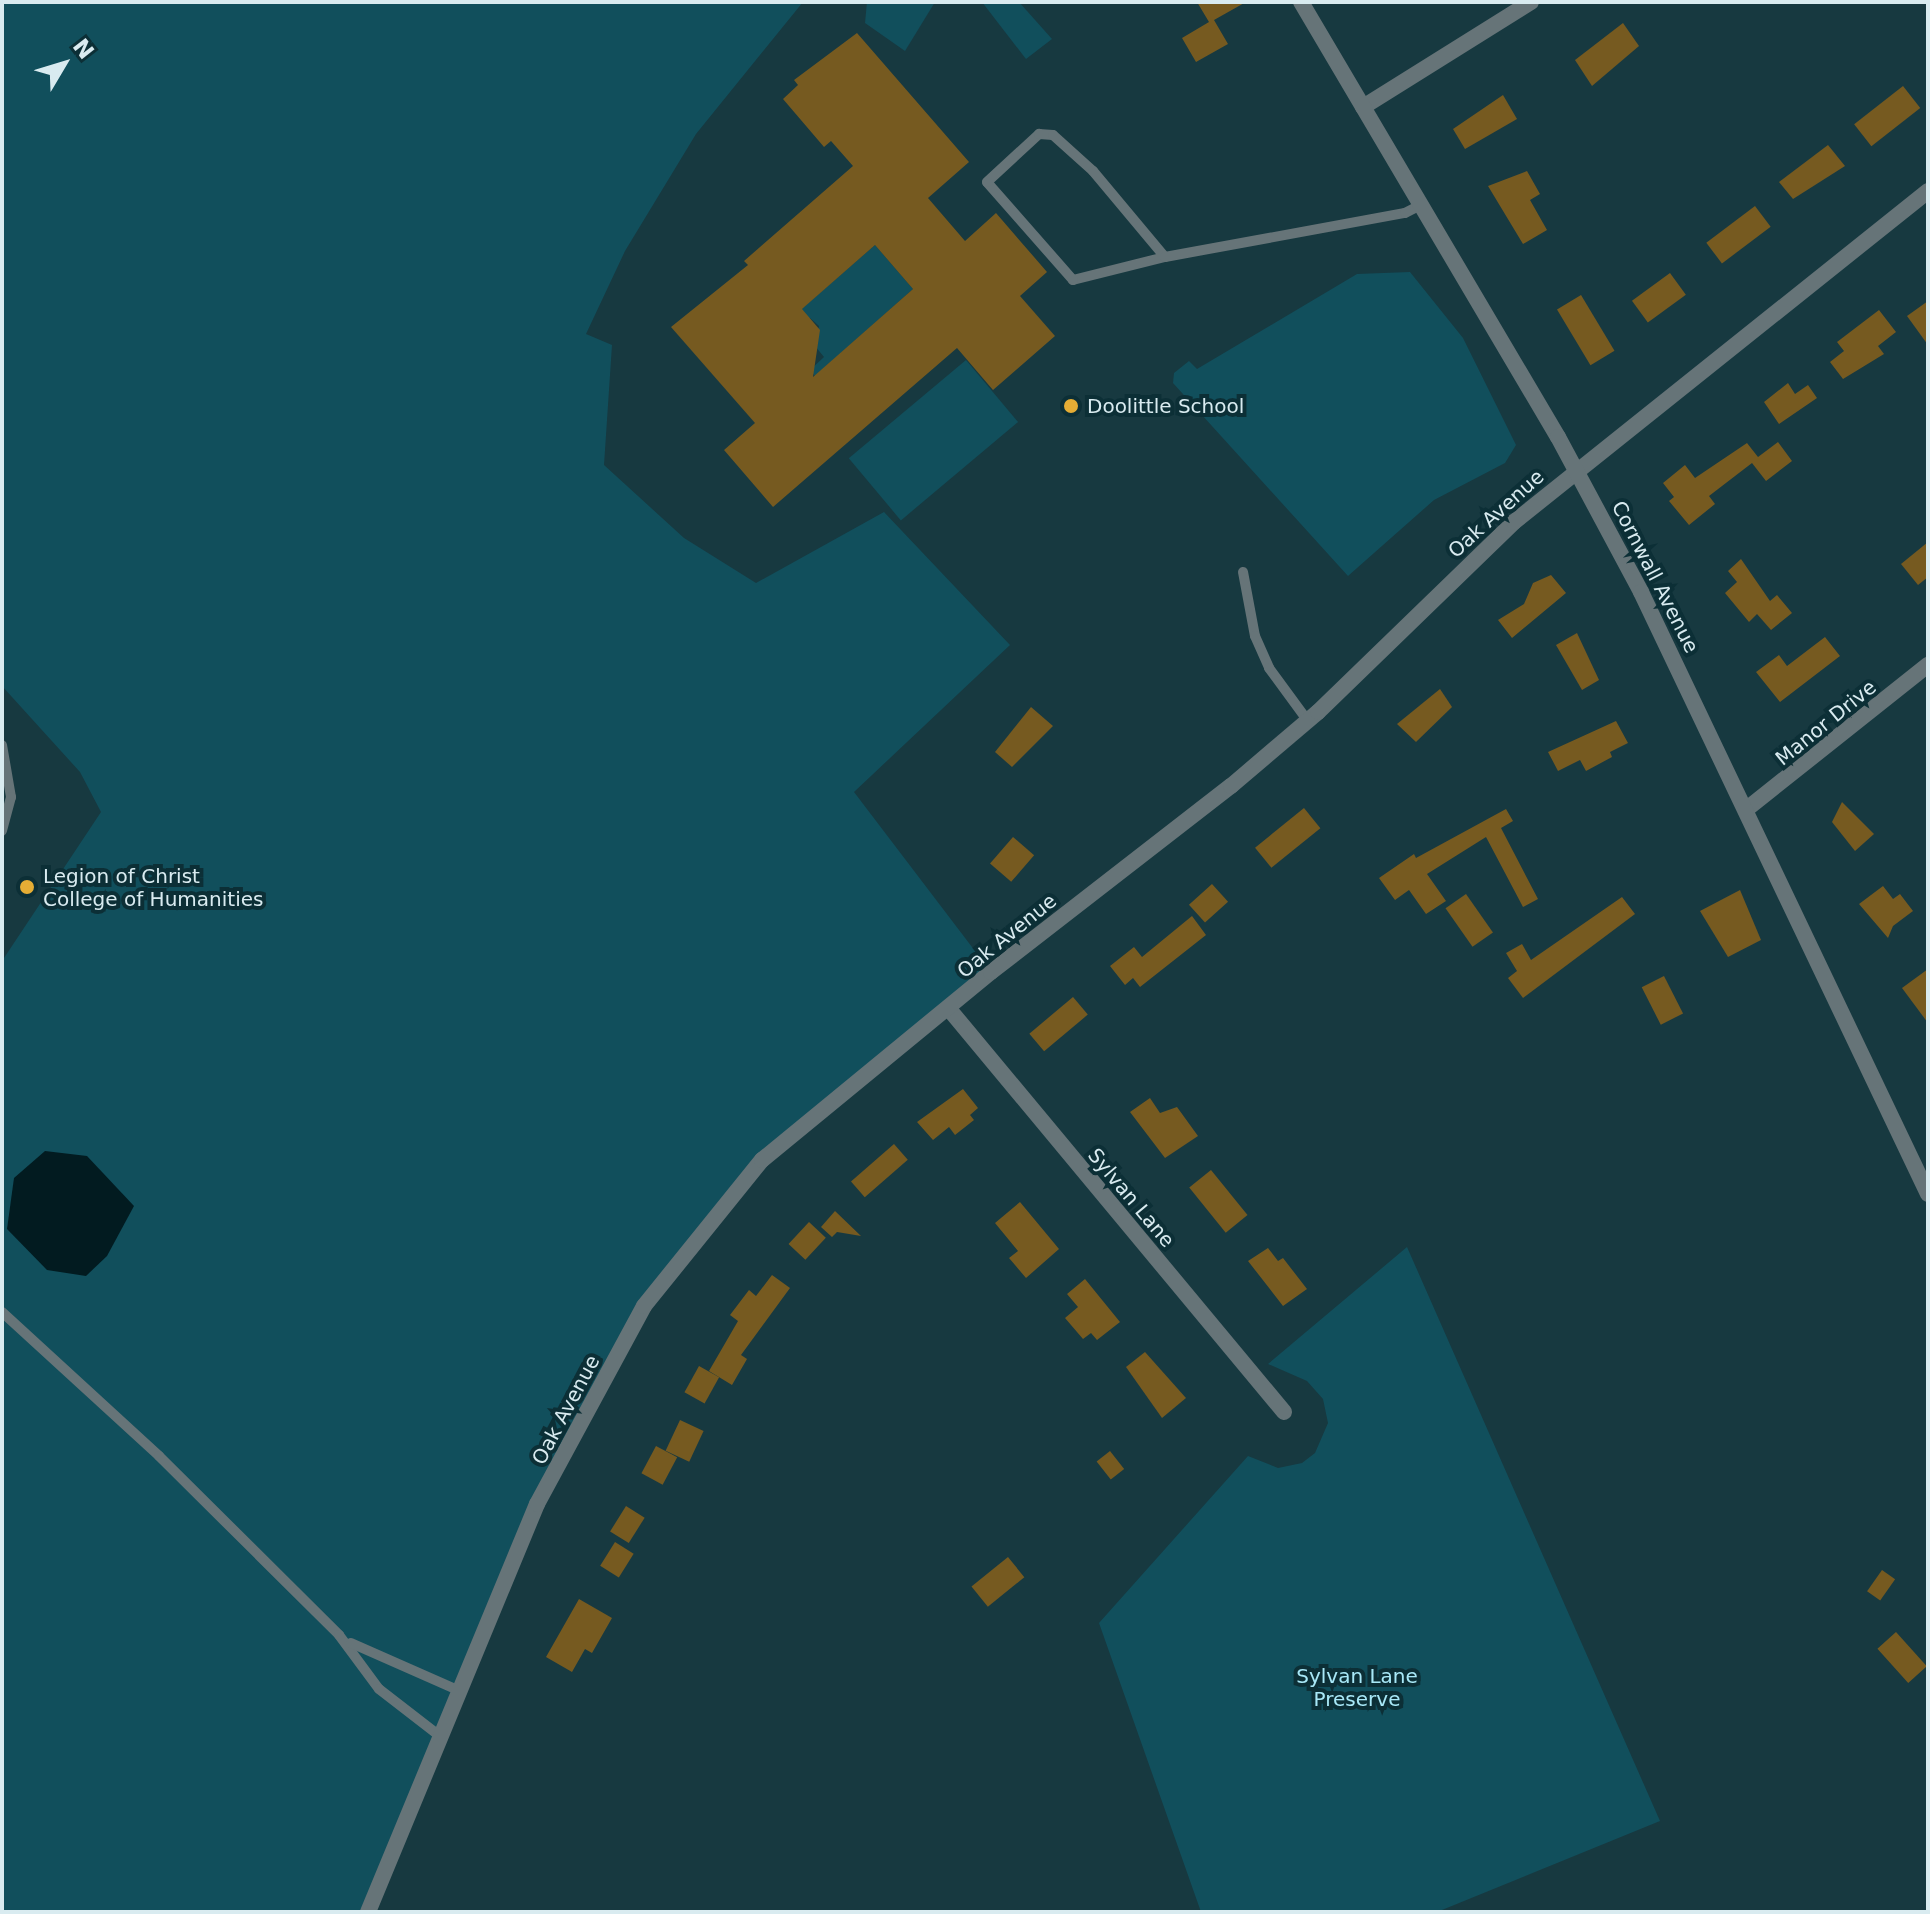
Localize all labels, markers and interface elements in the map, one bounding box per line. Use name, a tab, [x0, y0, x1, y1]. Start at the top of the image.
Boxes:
north arrow	[24, 24, 104, 104]
text: N	[68, 34, 99, 64]
place label: Doolittle School	[1087, 394, 1244, 418]
marker: Doolittle School	[1062, 397, 1080, 415]
street label: Oak Avenue	[1443, 465, 1549, 563]
street label: Cornwall Avenue	[1606, 497, 1704, 657]
street label: Manor Drive	[1771, 675, 1881, 771]
place label: Legion of Christ College of Humanities	[43, 864, 263, 911]
marker: Legion of Christ College of Humanities	[18, 878, 36, 896]
street label: Oak Avenue	[953, 889, 1061, 983]
street label: Sylvan Lane	[1083, 1144, 1179, 1252]
street label: Oak Avenue	[527, 1351, 605, 1469]
park label: Sylvan Lane Preserve	[1296, 1664, 1418, 1711]

